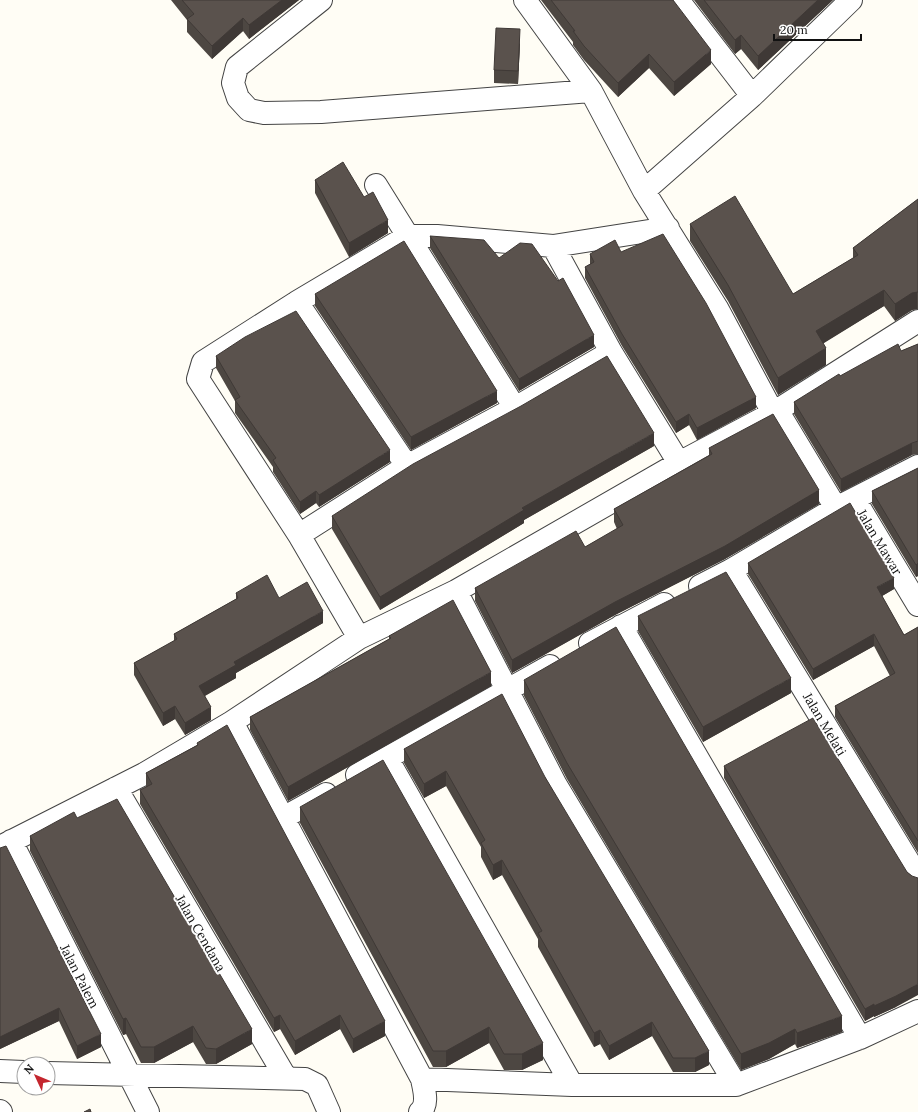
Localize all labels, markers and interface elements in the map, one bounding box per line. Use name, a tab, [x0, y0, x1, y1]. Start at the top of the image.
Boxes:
scale bar	[774, 16, 861, 42]
text: 20 m	[780, 22, 808, 37]
street label: Jalan Mawar	[853, 505, 906, 579]
street label: Jalan Melati	[799, 689, 850, 759]
street label: Jalan Cendana	[171, 891, 230, 975]
street label: Jalan Palem	[56, 940, 103, 1011]
north arrow	[16, 1056, 56, 1096]
text: N	[21, 1061, 37, 1077]

